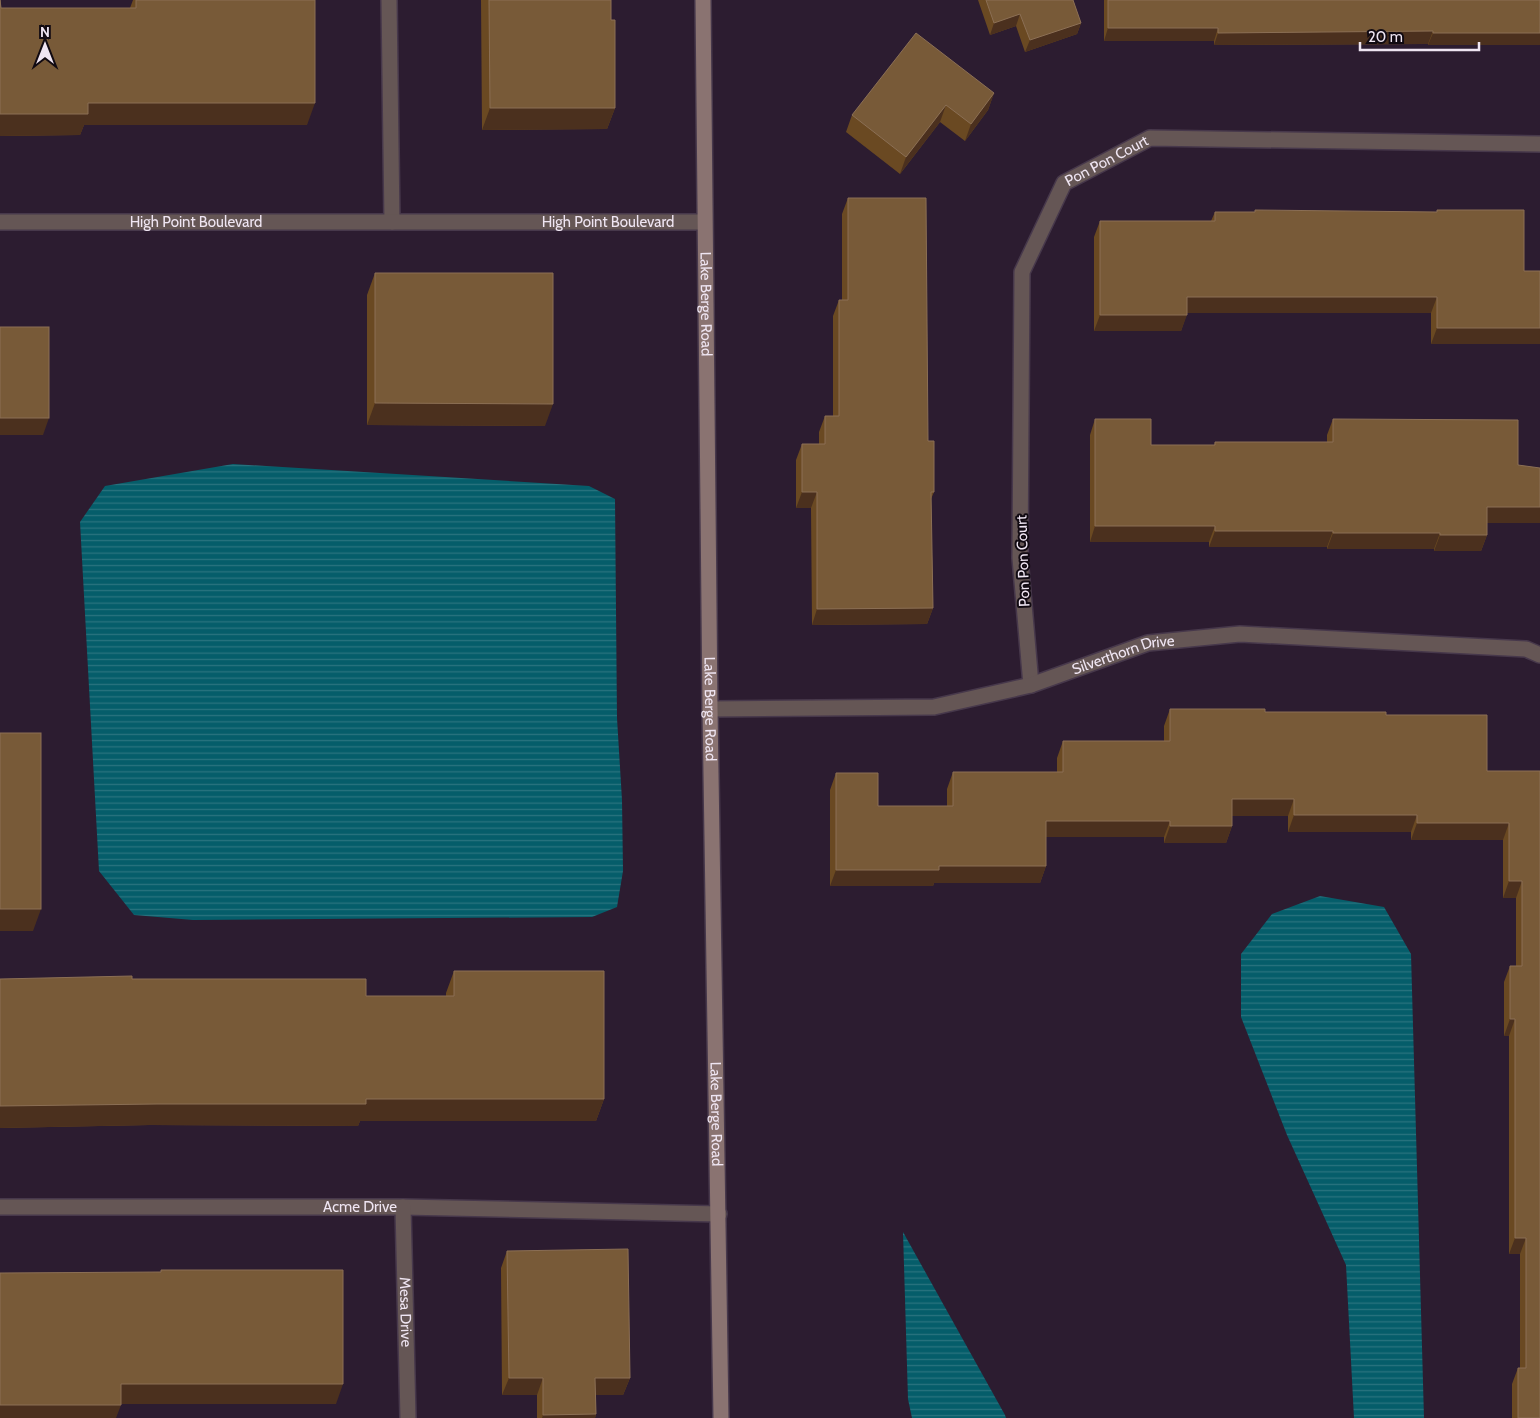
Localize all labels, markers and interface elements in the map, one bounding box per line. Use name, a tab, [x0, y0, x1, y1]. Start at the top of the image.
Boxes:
north arrow	[20, 20, 70, 70]
scale bar	[1360, 20, 1479, 52]
text: N	[40, 23, 50, 41]
text: 20 m	[1368, 28, 1403, 46]
street label: Pon Pon Court	[1062, 131, 1151, 190]
street label: High Point Boulevard	[130, 213, 262, 231]
street label: High Point Boulevard	[542, 213, 674, 231]
street label: Lake Berge Road	[696, 252, 716, 356]
street label: Pon Pon Court	[1012, 515, 1034, 607]
street label: Silverthorn Drive	[1070, 631, 1176, 679]
street label: Lake Berge Road	[700, 657, 720, 761]
street label: Lake Berge Road	[706, 1061, 726, 1166]
street label: Acme Drive	[323, 1198, 397, 1216]
street label: Mesa Drive	[396, 1277, 415, 1348]

